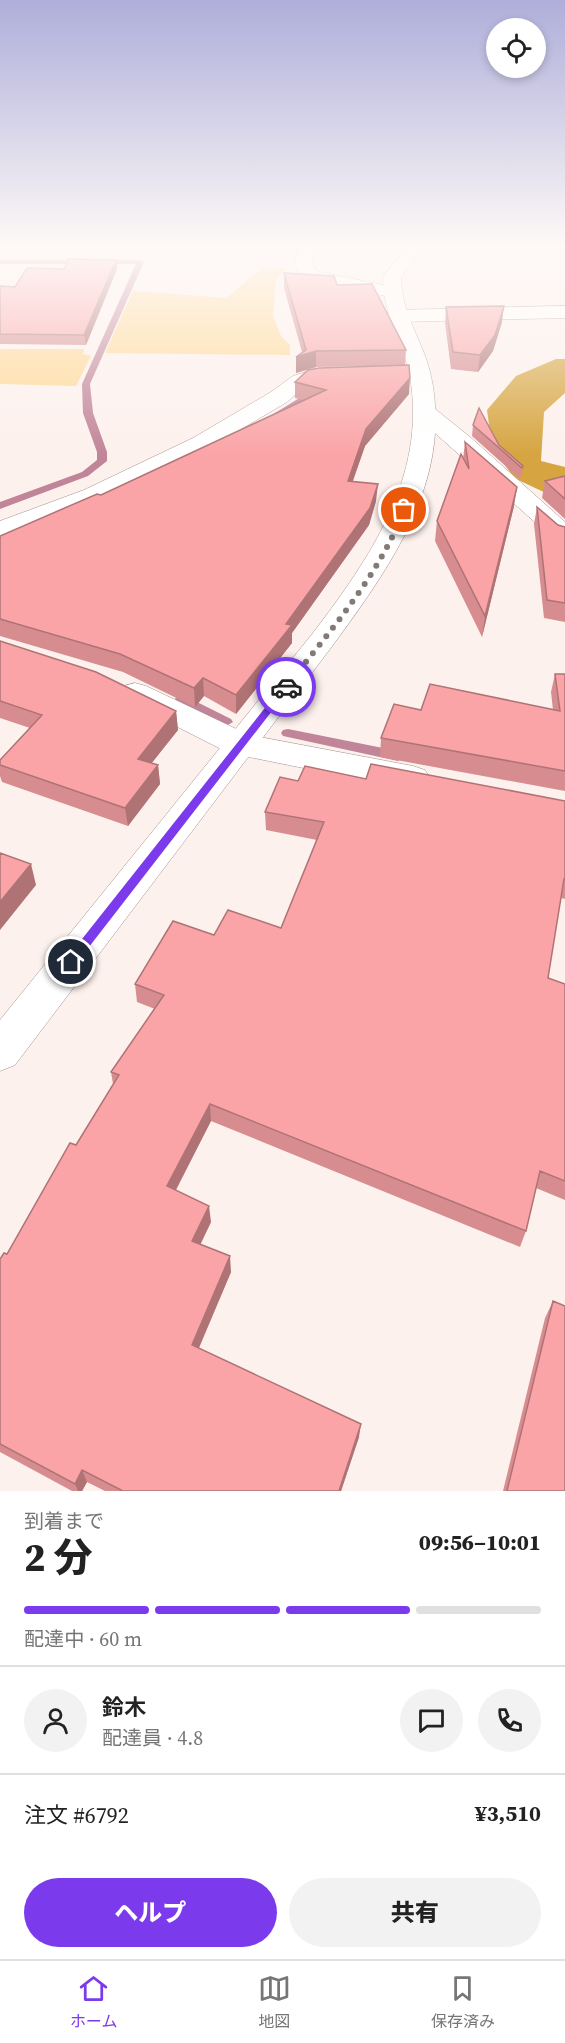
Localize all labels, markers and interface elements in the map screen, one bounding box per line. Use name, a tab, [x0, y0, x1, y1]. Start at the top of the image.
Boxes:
map controls	[486, 18, 546, 78]
button: locate	[486, 18, 546, 78]
pin	[378, 484, 429, 535]
icon: bag	[387, 493, 420, 526]
courier	[256, 657, 316, 717]
icon: car	[270, 671, 303, 704]
pin	[45, 936, 96, 987]
icon: home	[54, 945, 87, 978]
text: 到着まで	[24, 1507, 104, 1535]
text: 09:56–10:01	[419, 1527, 541, 1557]
text: 2 分	[24, 1531, 93, 1584]
text: 配達中 · 60 m	[24, 1625, 142, 1653]
button: person	[24, 1689, 87, 1752]
button: chat	[400, 1689, 463, 1752]
button: phone	[478, 1689, 541, 1752]
text: 鈴木	[102, 1692, 146, 1722]
text: 配達員 · 4.8	[102, 1724, 203, 1752]
text: ¥3,510	[475, 1798, 541, 1828]
text: 注文 #6792	[24, 1800, 129, 1830]
button: ヘルプ	[24, 1878, 277, 1947]
button: 共有	[289, 1878, 541, 1947]
tab: ホーム	[70, 1972, 118, 2032]
tab: 地図	[258, 1972, 291, 2032]
tab: 保存済み	[431, 1972, 495, 2032]

